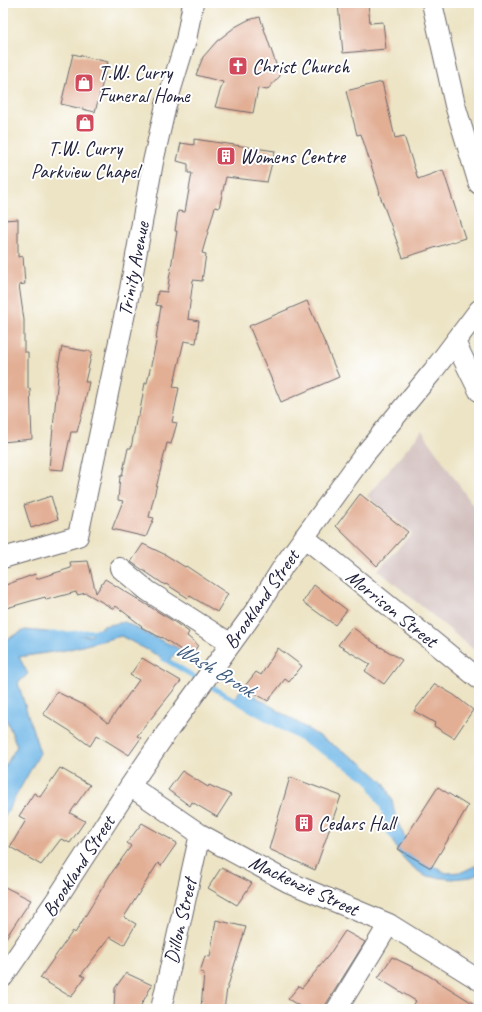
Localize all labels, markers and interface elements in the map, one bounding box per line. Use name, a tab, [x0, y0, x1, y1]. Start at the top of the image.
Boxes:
place label: Christ Church	[252, 54, 350, 79]
church icon: Christ Church	[227, 55, 249, 77]
place label: T.W. Curry Funeral Home	[98, 60, 191, 108]
shop icon: T.W. Curry Funeral Home	[73, 72, 95, 94]
shop icon: T.W. Curry Parkview Chapel	[74, 112, 96, 134]
place label: T.W. Curry Parkview Chapel	[31, 136, 143, 184]
place label: Womens Centre	[240, 144, 347, 169]
building icon: Womens Centre	[215, 145, 237, 167]
street label: Trinity Avenue	[112, 218, 155, 318]
street label: Brookland Street	[218, 543, 306, 654]
street label: Morrison Street	[341, 564, 444, 654]
water label: Wash Brook	[171, 635, 262, 704]
street label: Brookland Street	[36, 809, 122, 922]
place label: Cedars Hall	[318, 811, 399, 836]
building icon: Cedars Hall	[293, 812, 315, 834]
street label: Mackenzie Street	[245, 849, 365, 923]
street label: Dillon Street	[159, 873, 203, 966]

